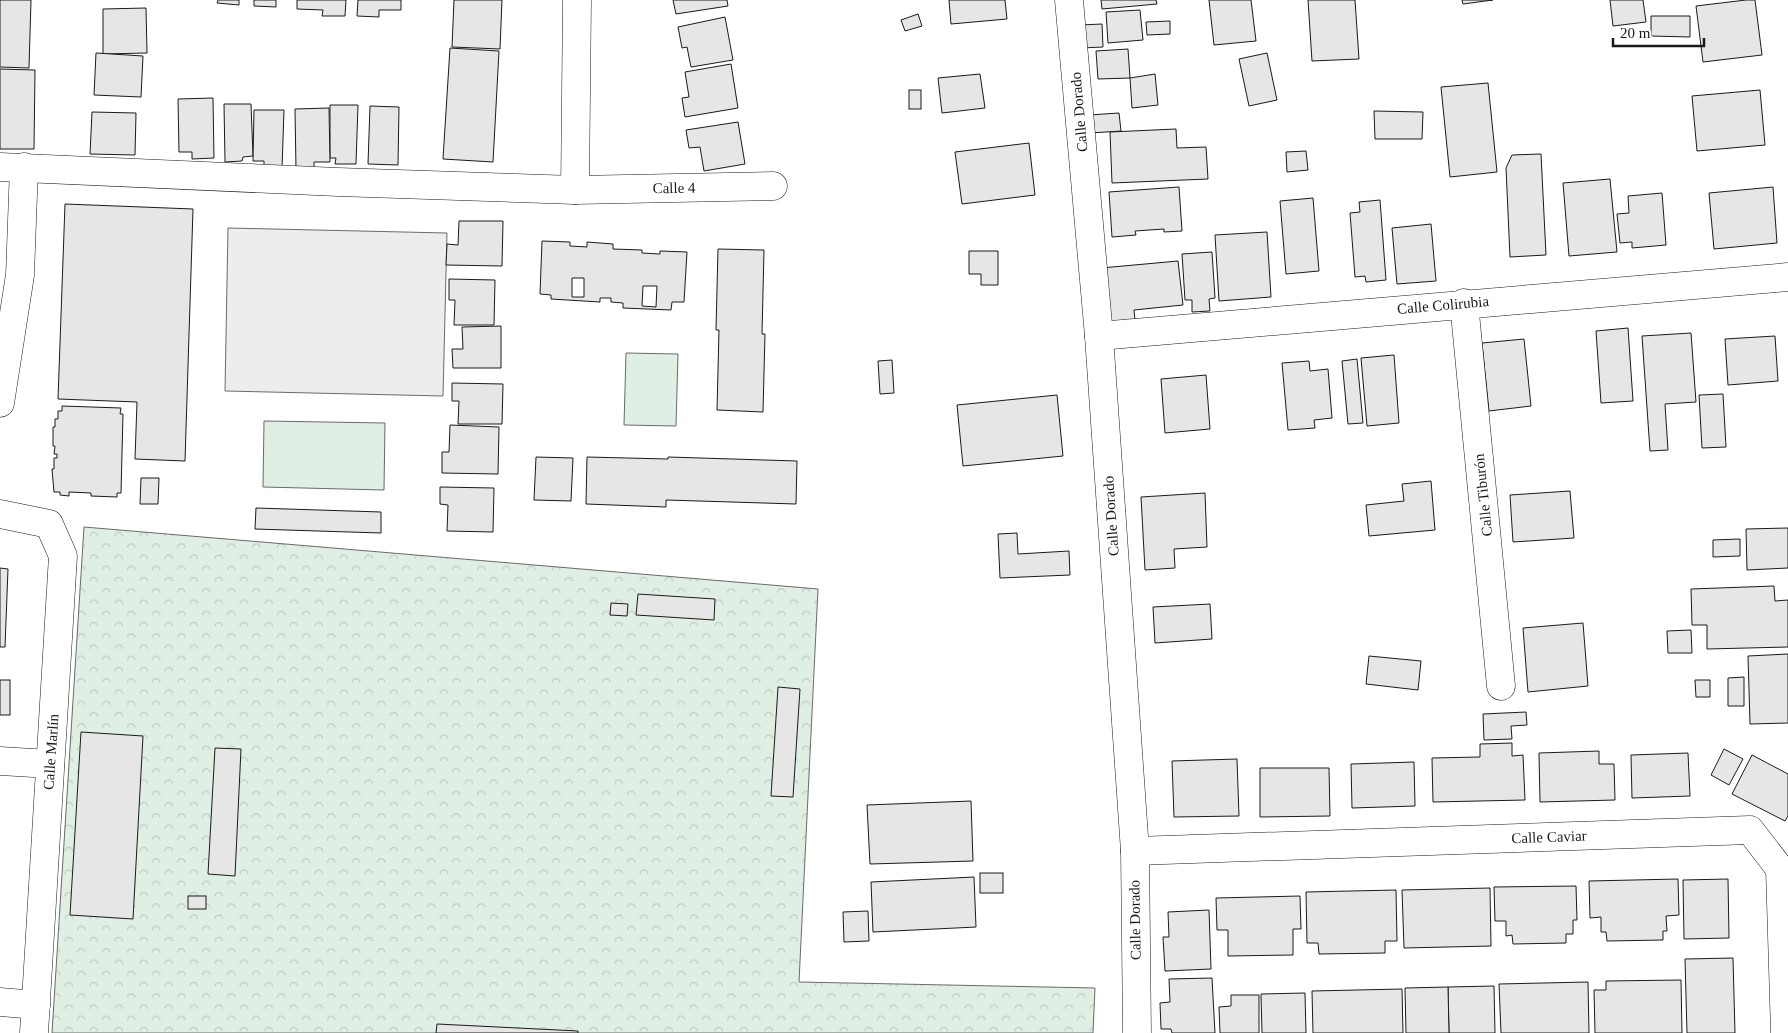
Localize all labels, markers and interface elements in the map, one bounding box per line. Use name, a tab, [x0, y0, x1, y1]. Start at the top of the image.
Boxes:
scale bar	[1613, 15, 1704, 47]
text: 20 m	[1620, 25, 1651, 41]
street label: Calle Dorado	[1068, 71, 1090, 153]
street label: Calle 4	[652, 180, 696, 196]
street label: Calle Colirubia	[1396, 293, 1490, 317]
street label: Calle Tiburón	[1471, 452, 1495, 537]
street label: Calle Dorado	[1100, 475, 1122, 557]
street label: Calle Marlín	[40, 713, 62, 791]
street label: Calle Caviar	[1511, 828, 1587, 846]
street label: Calle Dorado	[1126, 880, 1144, 960]

